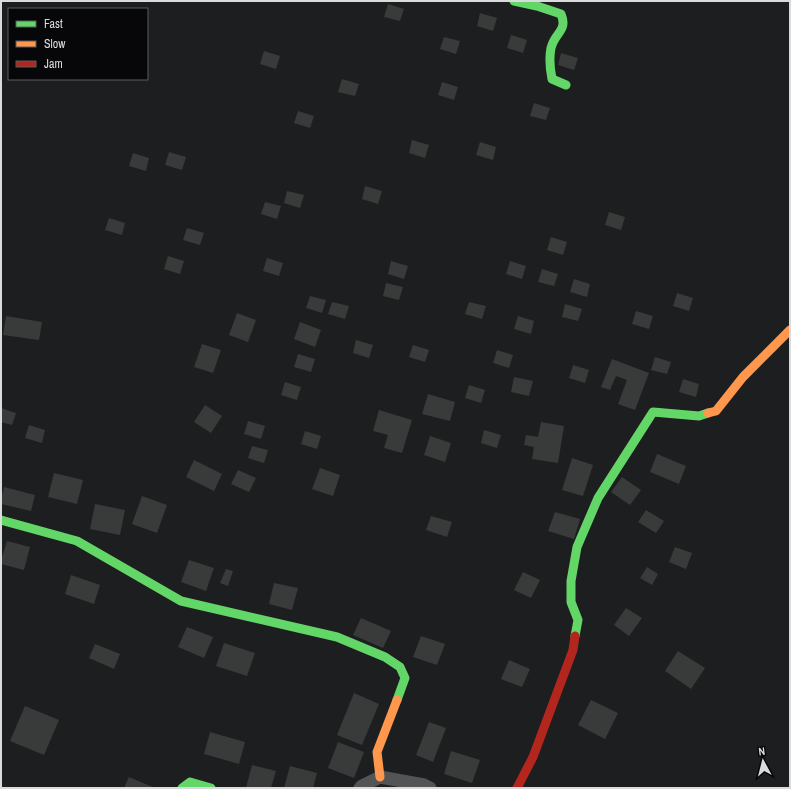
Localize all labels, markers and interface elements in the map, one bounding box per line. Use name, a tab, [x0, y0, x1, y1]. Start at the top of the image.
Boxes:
legend	[8, 8, 148, 80]
text: Fast	[44, 16, 63, 32]
text: Slow	[44, 36, 66, 52]
text: Jam	[44, 56, 63, 72]
north arrow	[743, 741, 783, 781]
text: N	[758, 744, 766, 758]

